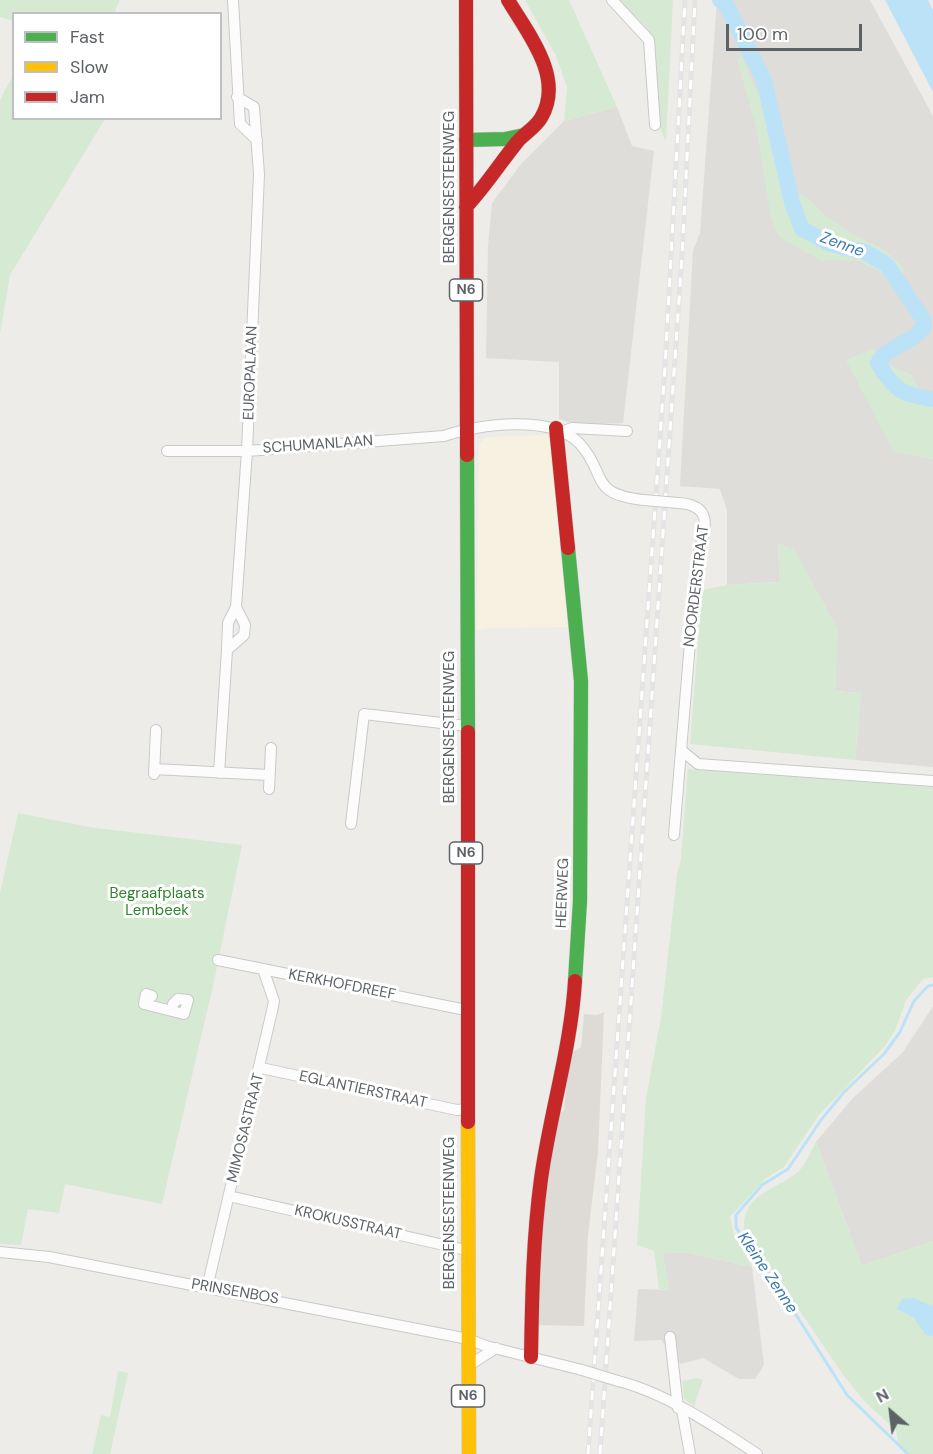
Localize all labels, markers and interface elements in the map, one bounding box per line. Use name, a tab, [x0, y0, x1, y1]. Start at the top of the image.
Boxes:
legend	[12, 12, 222, 120]
scale bar	[729, 12, 866, 50]
text: 100 m	[737, 22, 788, 46]
text: Fast	[70, 25, 105, 49]
text: Slow	[70, 55, 109, 79]
text: Jam	[70, 85, 105, 109]
street label: BERGENSESTEENWEG	[441, 111, 459, 263]
water label: Zenne	[817, 228, 867, 262]
road number: N6	[450, 279, 482, 301]
street label: EUROPALAAN	[240, 326, 262, 420]
street label: SCHUMANLAAN	[262, 432, 374, 458]
street label: NOORDERSTRAAT	[681, 524, 713, 648]
street label: BERGENSESTEENWEG	[441, 651, 459, 803]
road number: N6	[450, 842, 482, 864]
street label: HEERWEG	[553, 858, 573, 928]
park label: Begraafplaats Lembeek	[109, 885, 205, 920]
street label: KERKHOFDREEF	[287, 966, 397, 1004]
street label: EGLANTIERSTRAAT	[297, 1068, 429, 1112]
street label: MIMOSASTRAAT	[224, 1072, 268, 1184]
street label: BERGENSESTEENWEG	[441, 1137, 459, 1289]
street label: KROKUSSTRAAT	[293, 1202, 403, 1244]
water label: Kleine Zenne	[733, 1229, 801, 1317]
street label: PRINSENBOS	[190, 1275, 280, 1309]
north arrow	[861, 1382, 921, 1442]
text: N	[872, 1384, 892, 1408]
road number: N6	[452, 1385, 484, 1407]

